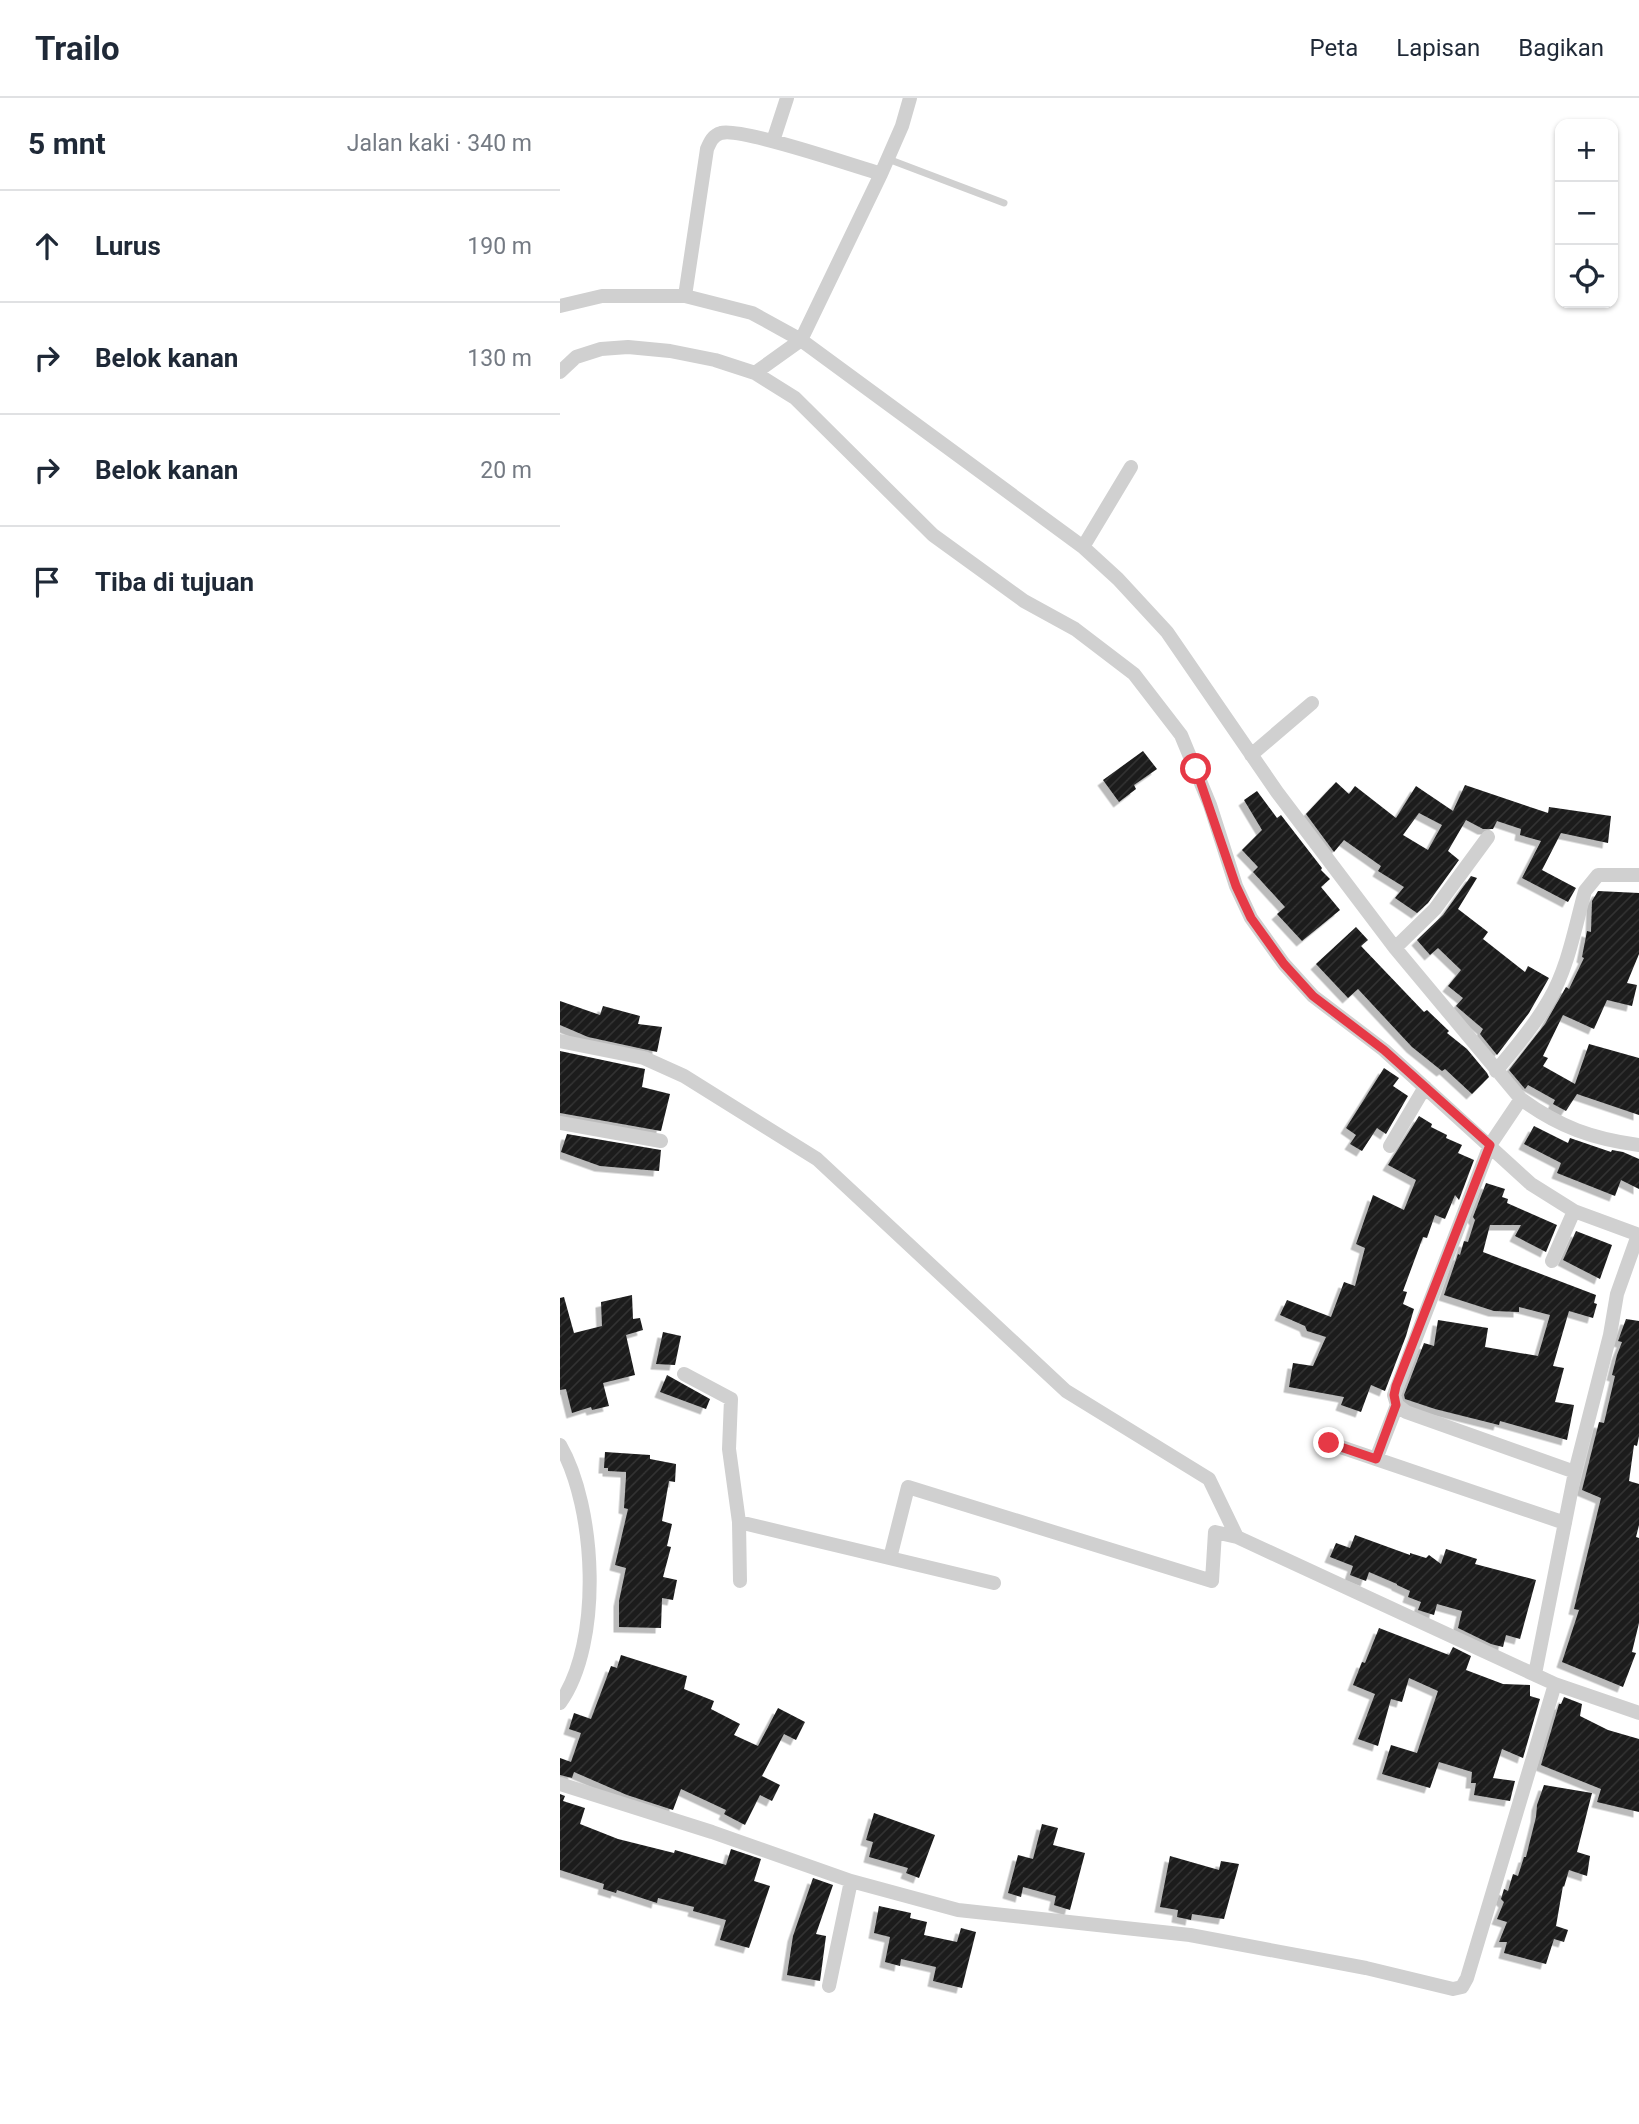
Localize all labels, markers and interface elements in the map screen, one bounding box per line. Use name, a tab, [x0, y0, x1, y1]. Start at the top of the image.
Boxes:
text: Trailo	[35, 29, 120, 68]
text: Peta	[1310, 34, 1358, 62]
text: Lapisan	[1396, 34, 1480, 62]
text: Bagikan	[1518, 34, 1604, 62]
map controls	[1555, 119, 1618, 308]
button: +	[1555, 119, 1618, 182]
text: 5 mnt	[28, 126, 106, 161]
text: Jalan kaki · 340 m	[347, 130, 532, 157]
button: −	[1555, 182, 1618, 245]
icon: ahead	[28, 227, 66, 265]
text: Lurus	[95, 231, 161, 261]
text: 190 m	[467, 233, 532, 260]
button: locate	[1555, 245, 1618, 308]
icon: right	[28, 339, 66, 377]
text: Belok kanan	[95, 343, 238, 373]
text: 130 m	[467, 345, 532, 372]
icon: right	[28, 451, 66, 489]
text: Belok kanan	[95, 455, 238, 485]
text: 20 m	[480, 457, 532, 484]
icon: arrive	[28, 563, 66, 601]
text: Tiba di tujuan	[95, 567, 254, 597]
route start	[1180, 753, 1211, 784]
route end	[1313, 1427, 1344, 1458]

